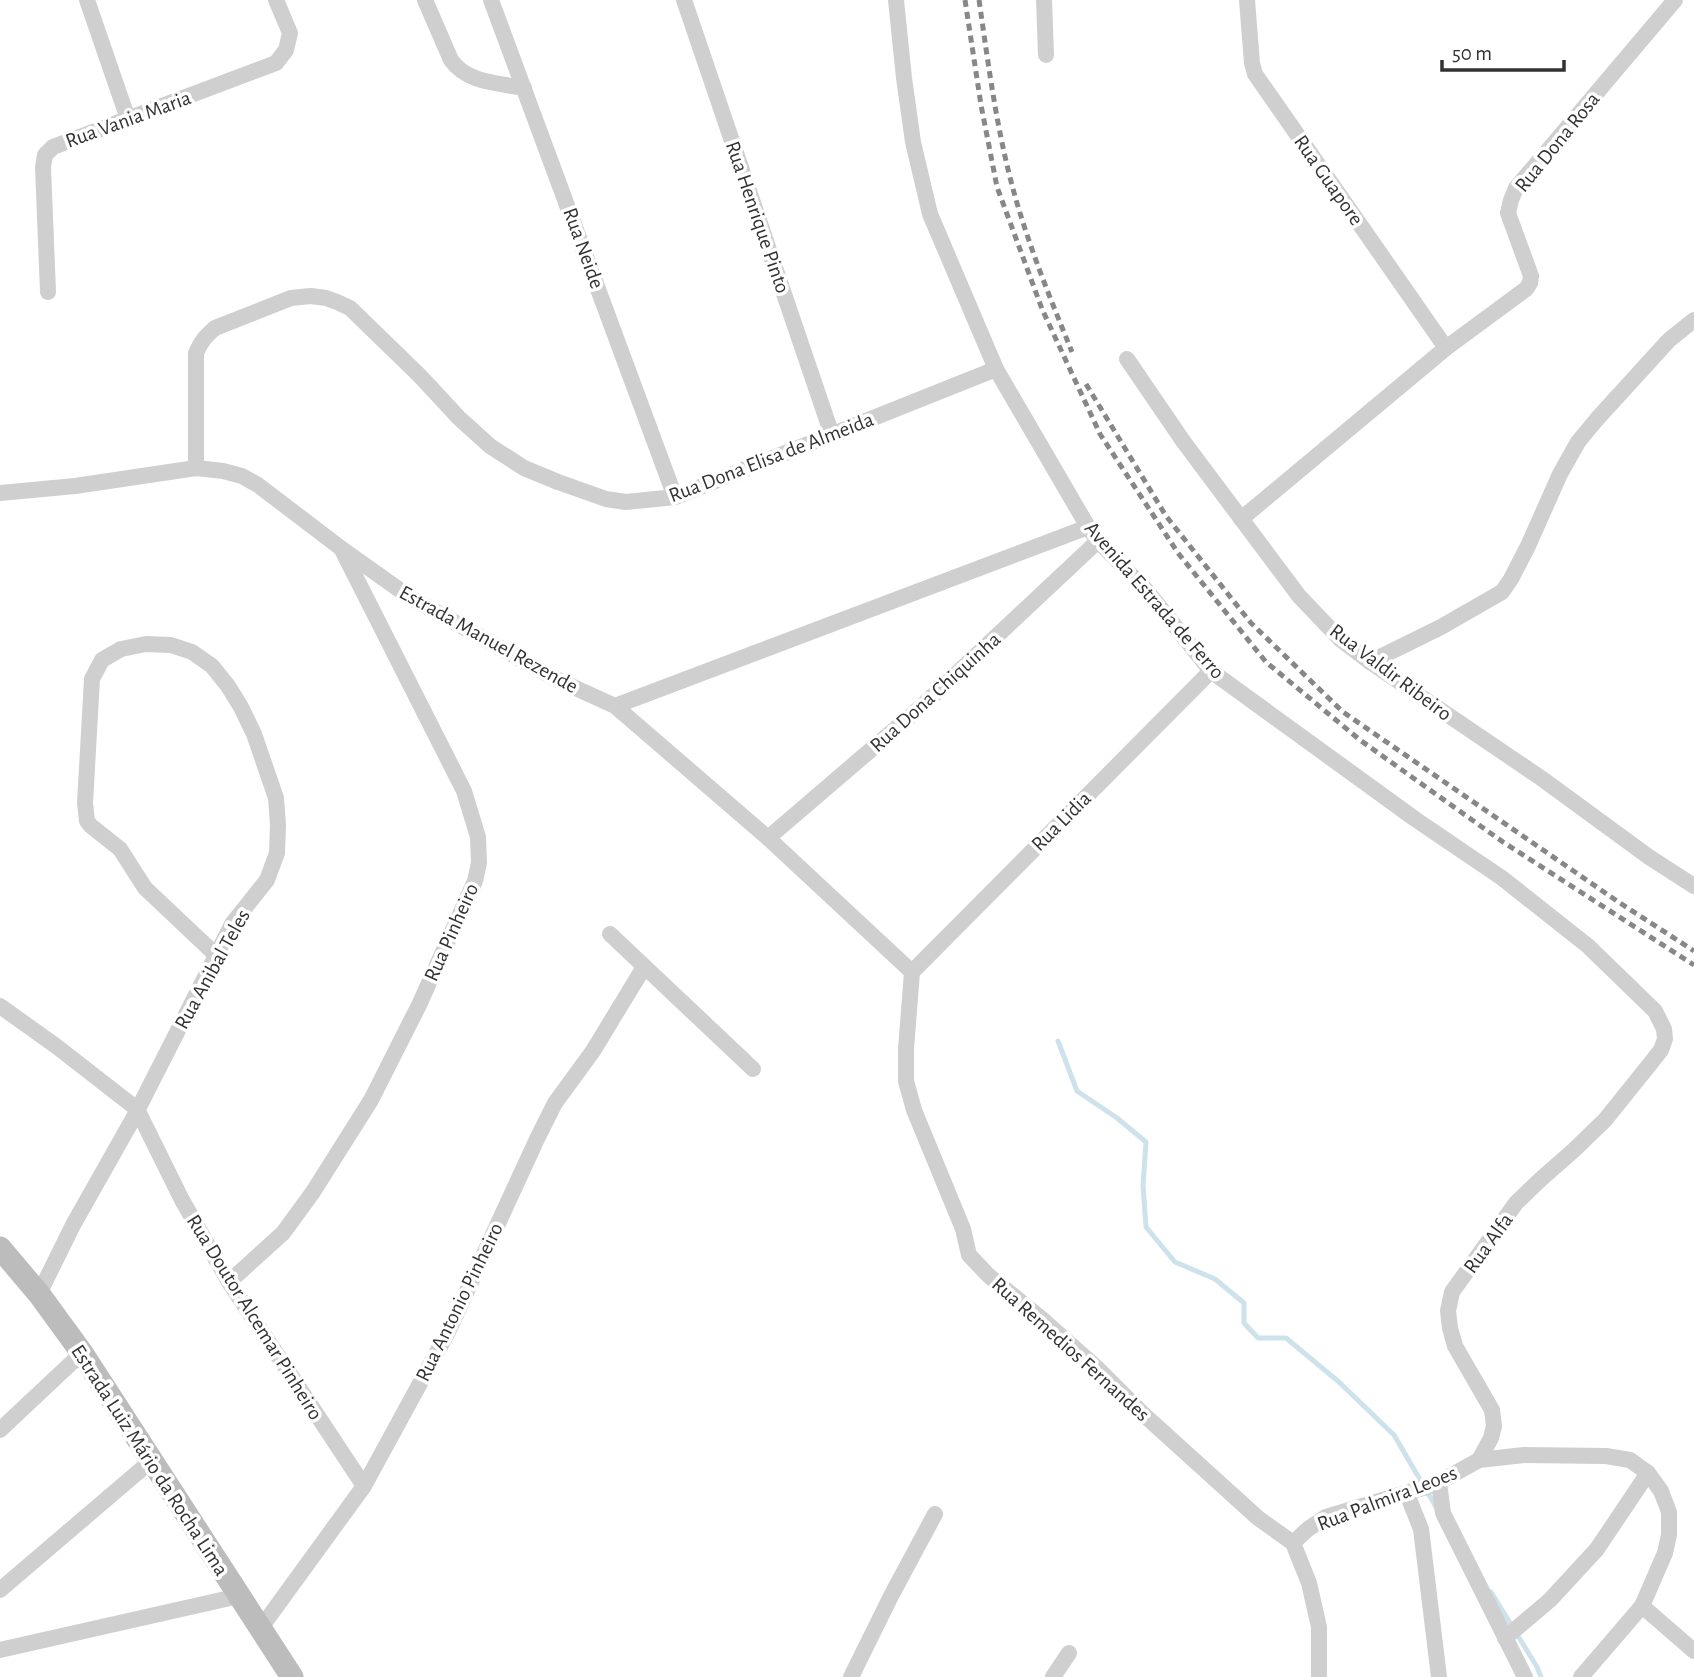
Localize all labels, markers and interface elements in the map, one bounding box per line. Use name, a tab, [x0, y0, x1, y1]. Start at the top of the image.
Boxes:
scale bar	[1442, 28, 1564, 72]
text: 50 m	[1452, 43, 1492, 64]
street label: Rua Vania Maria	[63, 87, 194, 152]
street label: Rua Dona Rosa	[1511, 88, 1604, 196]
street label: Rua Guapore	[1290, 131, 1367, 229]
street label: Rua Henrique Pinto	[722, 138, 793, 296]
street label: Rua Neide	[559, 205, 608, 291]
street label: Rua Dona Elisa de Almeida	[666, 409, 877, 506]
street label: Avenida Estrada de Ferro	[1081, 518, 1228, 683]
street label: Estrada Manuel Rezende	[396, 582, 582, 697]
street label: Rua Valdir Ribeiro	[1326, 620, 1455, 725]
street label: Rua Dona Chiquinha	[866, 628, 1005, 756]
street label: Rua Lidia	[1028, 787, 1095, 855]
street label: Rua Pinheiro	[421, 880, 482, 984]
street label: Rua Anibal Teles	[171, 906, 254, 1033]
street label: Rua Alfa	[1460, 1209, 1517, 1277]
street label: Rua Doutor Alcemar Pinheiro	[183, 1211, 326, 1424]
street label: Rua Antonio Pinheiro	[412, 1220, 507, 1385]
street label: Rua Remedios Fernandes	[988, 1273, 1153, 1425]
street label: Estrada Luiz Mário da Rocha Lima	[67, 1341, 232, 1580]
street label: Rua Palmira Leoes	[1314, 1462, 1460, 1535]

